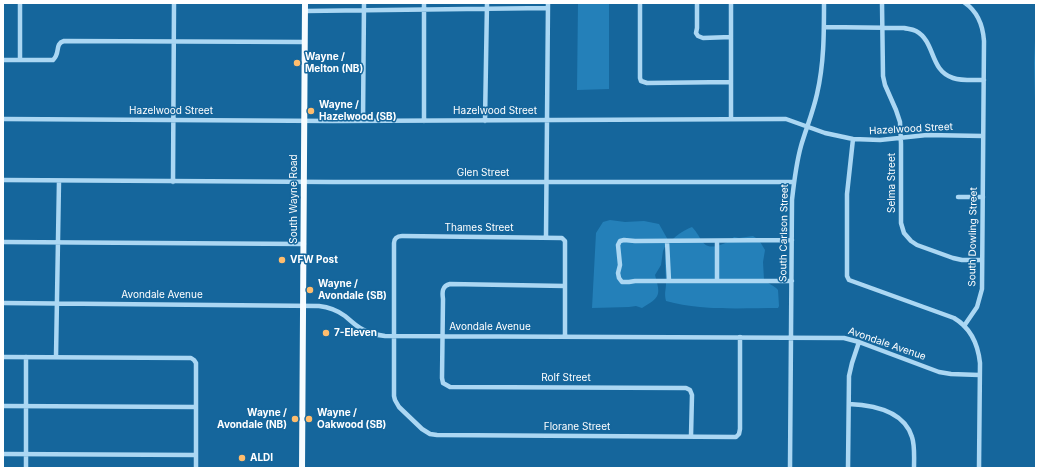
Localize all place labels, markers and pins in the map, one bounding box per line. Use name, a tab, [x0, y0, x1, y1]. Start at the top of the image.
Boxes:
place label: Wayne / Melton (NB)	[305, 51, 363, 74]
marker: Wayne / Melton (NB)	[292, 58, 302, 68]
place label: Wayne / Hazelwood (SB)	[319, 99, 396, 122]
marker: Wayne / Hazelwood (SB)	[306, 106, 316, 116]
place label: VFW Post	[290, 254, 338, 266]
marker: VFW Post	[277, 255, 287, 265]
place label: Wayne / Avondale (SB)	[318, 278, 387, 302]
marker: Wayne / Avondale (SB)	[305, 285, 315, 295]
place label: 7-Eleven	[334, 327, 377, 339]
marker: 7-Eleven	[321, 328, 331, 338]
place label: Wayne / Avondale (NB)	[217, 407, 287, 430]
place label: Wayne / Oakwood (SB)	[317, 407, 386, 430]
marker: Wayne / Avondale (NB)	[290, 414, 300, 424]
marker: Wayne / Oakwood (SB)	[304, 414, 314, 424]
place label: ALDI	[250, 452, 273, 464]
marker: ALDI	[237, 453, 247, 463]

